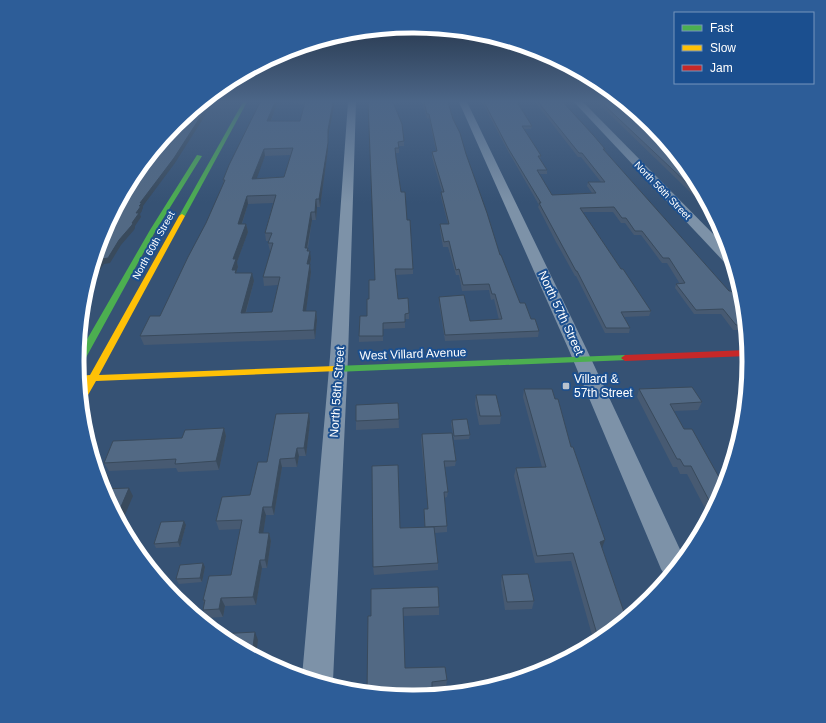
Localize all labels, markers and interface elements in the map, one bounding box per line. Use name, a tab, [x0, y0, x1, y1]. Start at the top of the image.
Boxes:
legend	[674, 12, 814, 84]
text: Fast	[710, 21, 734, 35]
text: Slow	[710, 41, 736, 55]
text: Jam	[710, 61, 733, 75]
street label: North 56th Street	[632, 159, 693, 222]
street label: North 60th Street	[130, 209, 177, 281]
street label: North 57th Street	[535, 269, 587, 358]
street label: North 58th Street	[327, 345, 347, 438]
street label: West Villard Avenue	[359, 345, 467, 363]
place label: Villard & 57th Street	[574, 372, 633, 400]
marker: Villard & 57th Street	[561, 381, 571, 391]

